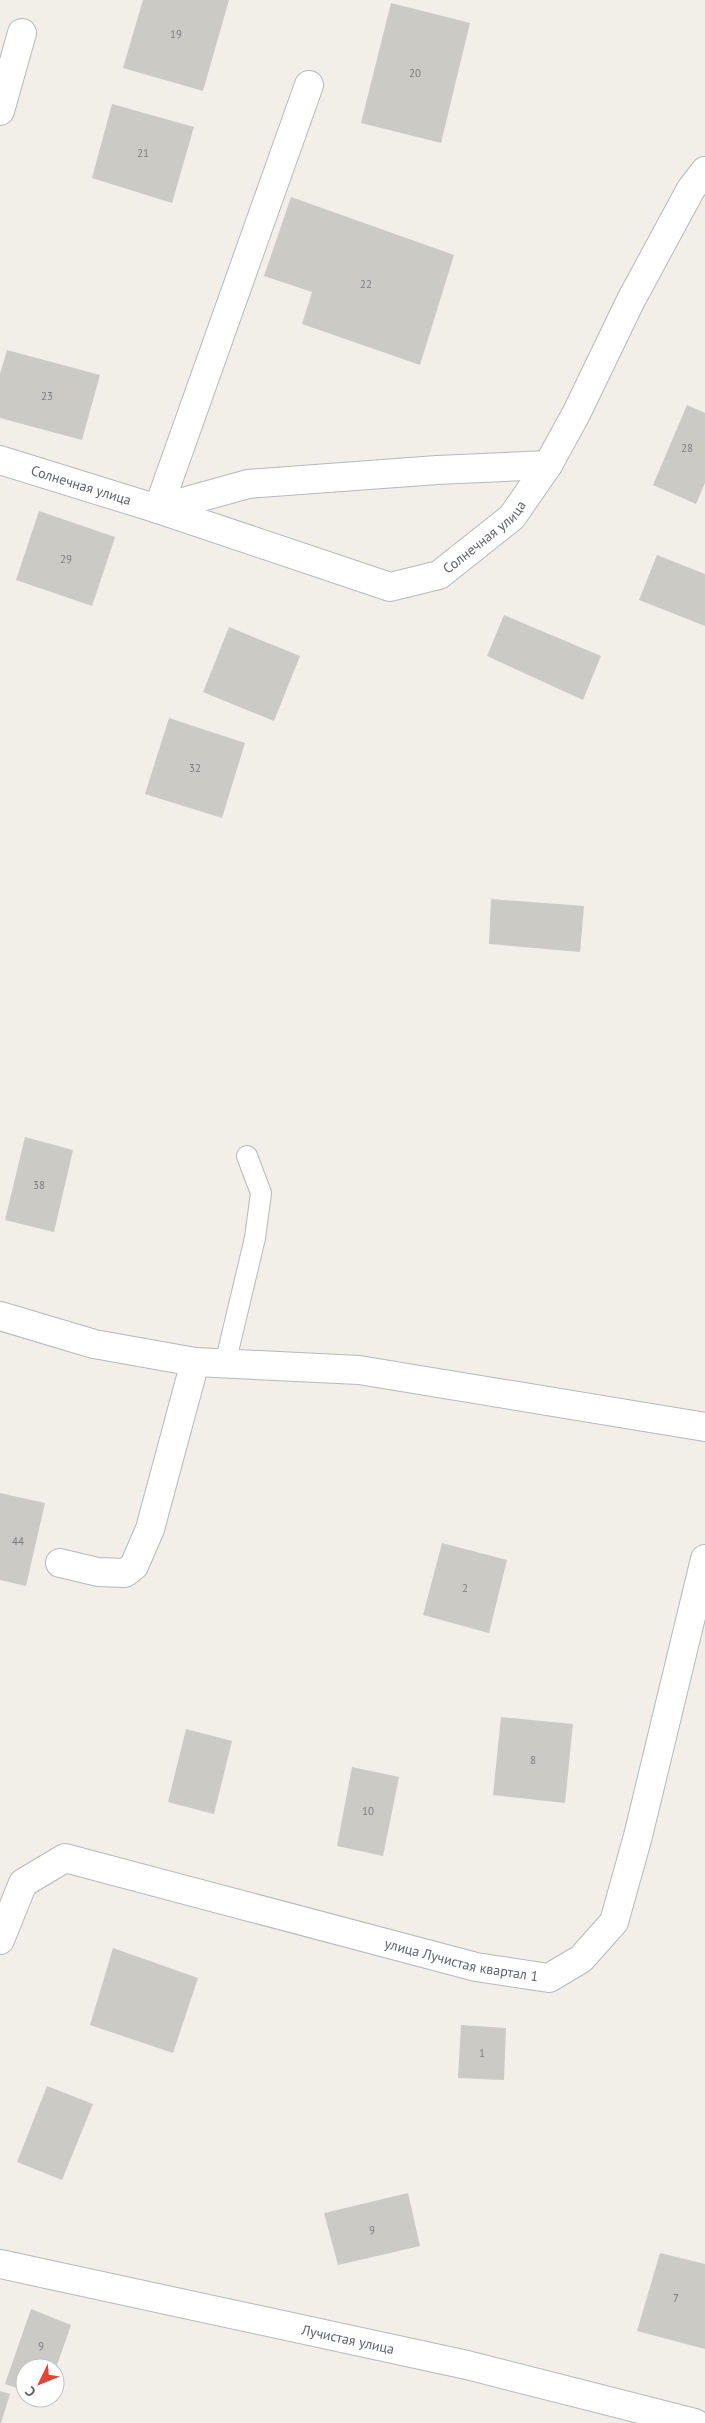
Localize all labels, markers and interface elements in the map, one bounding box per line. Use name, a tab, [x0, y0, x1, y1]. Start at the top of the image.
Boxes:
house number: 19	[170, 27, 182, 41]
house number: 20	[409, 66, 421, 80]
house number: 21	[137, 146, 149, 160]
house number: 22	[360, 277, 372, 291]
house number: 23	[41, 389, 53, 403]
house number: 28	[681, 441, 693, 455]
street label: Солнечная улица	[29, 461, 134, 509]
street label: Солнечная улица	[439, 497, 530, 578]
house number: 29	[60, 552, 72, 566]
house number: 32	[189, 761, 201, 775]
house number: 38	[33, 1178, 45, 1192]
house number: 44	[12, 1534, 24, 1548]
house number: 2	[462, 1581, 468, 1595]
house number: 8	[530, 1753, 536, 1767]
house number: 10	[362, 1804, 374, 1818]
street label: улица Лучистая квартал 1	[383, 1934, 540, 1985]
house number: 1	[479, 2046, 485, 2060]
house number: 9	[369, 2223, 375, 2237]
house number: 7	[673, 2291, 679, 2305]
street label: Лучистая улица	[299, 2320, 396, 2358]
house number: 9	[38, 2339, 44, 2353]
north arrow	[15, 2358, 65, 2408]
text: С	[21, 2383, 40, 2401]

